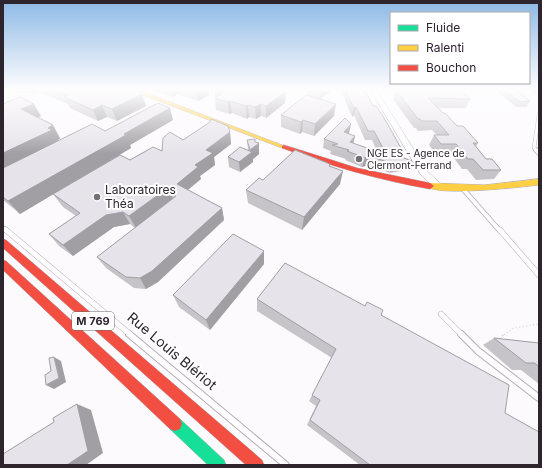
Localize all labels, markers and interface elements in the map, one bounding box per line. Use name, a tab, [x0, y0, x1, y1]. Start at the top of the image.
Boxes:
legend	[390, 12, 530, 84]
text: Fluide	[426, 20, 460, 35]
text: Ralenti	[426, 40, 464, 55]
text: Bouchon	[426, 60, 476, 75]
place label: NGE ES - Agence de Clermont-Ferrand	[367, 147, 465, 171]
marker: NGE ES - Agence de Clermont-Ferrand	[354, 154, 364, 164]
place label: Laboratoires Théa	[105, 182, 176, 211]
marker: Laboratoires Théa	[92, 192, 102, 202]
street label: Rue Louis Blériot	[124, 308, 221, 393]
road number: M 769	[72, 312, 114, 330]

